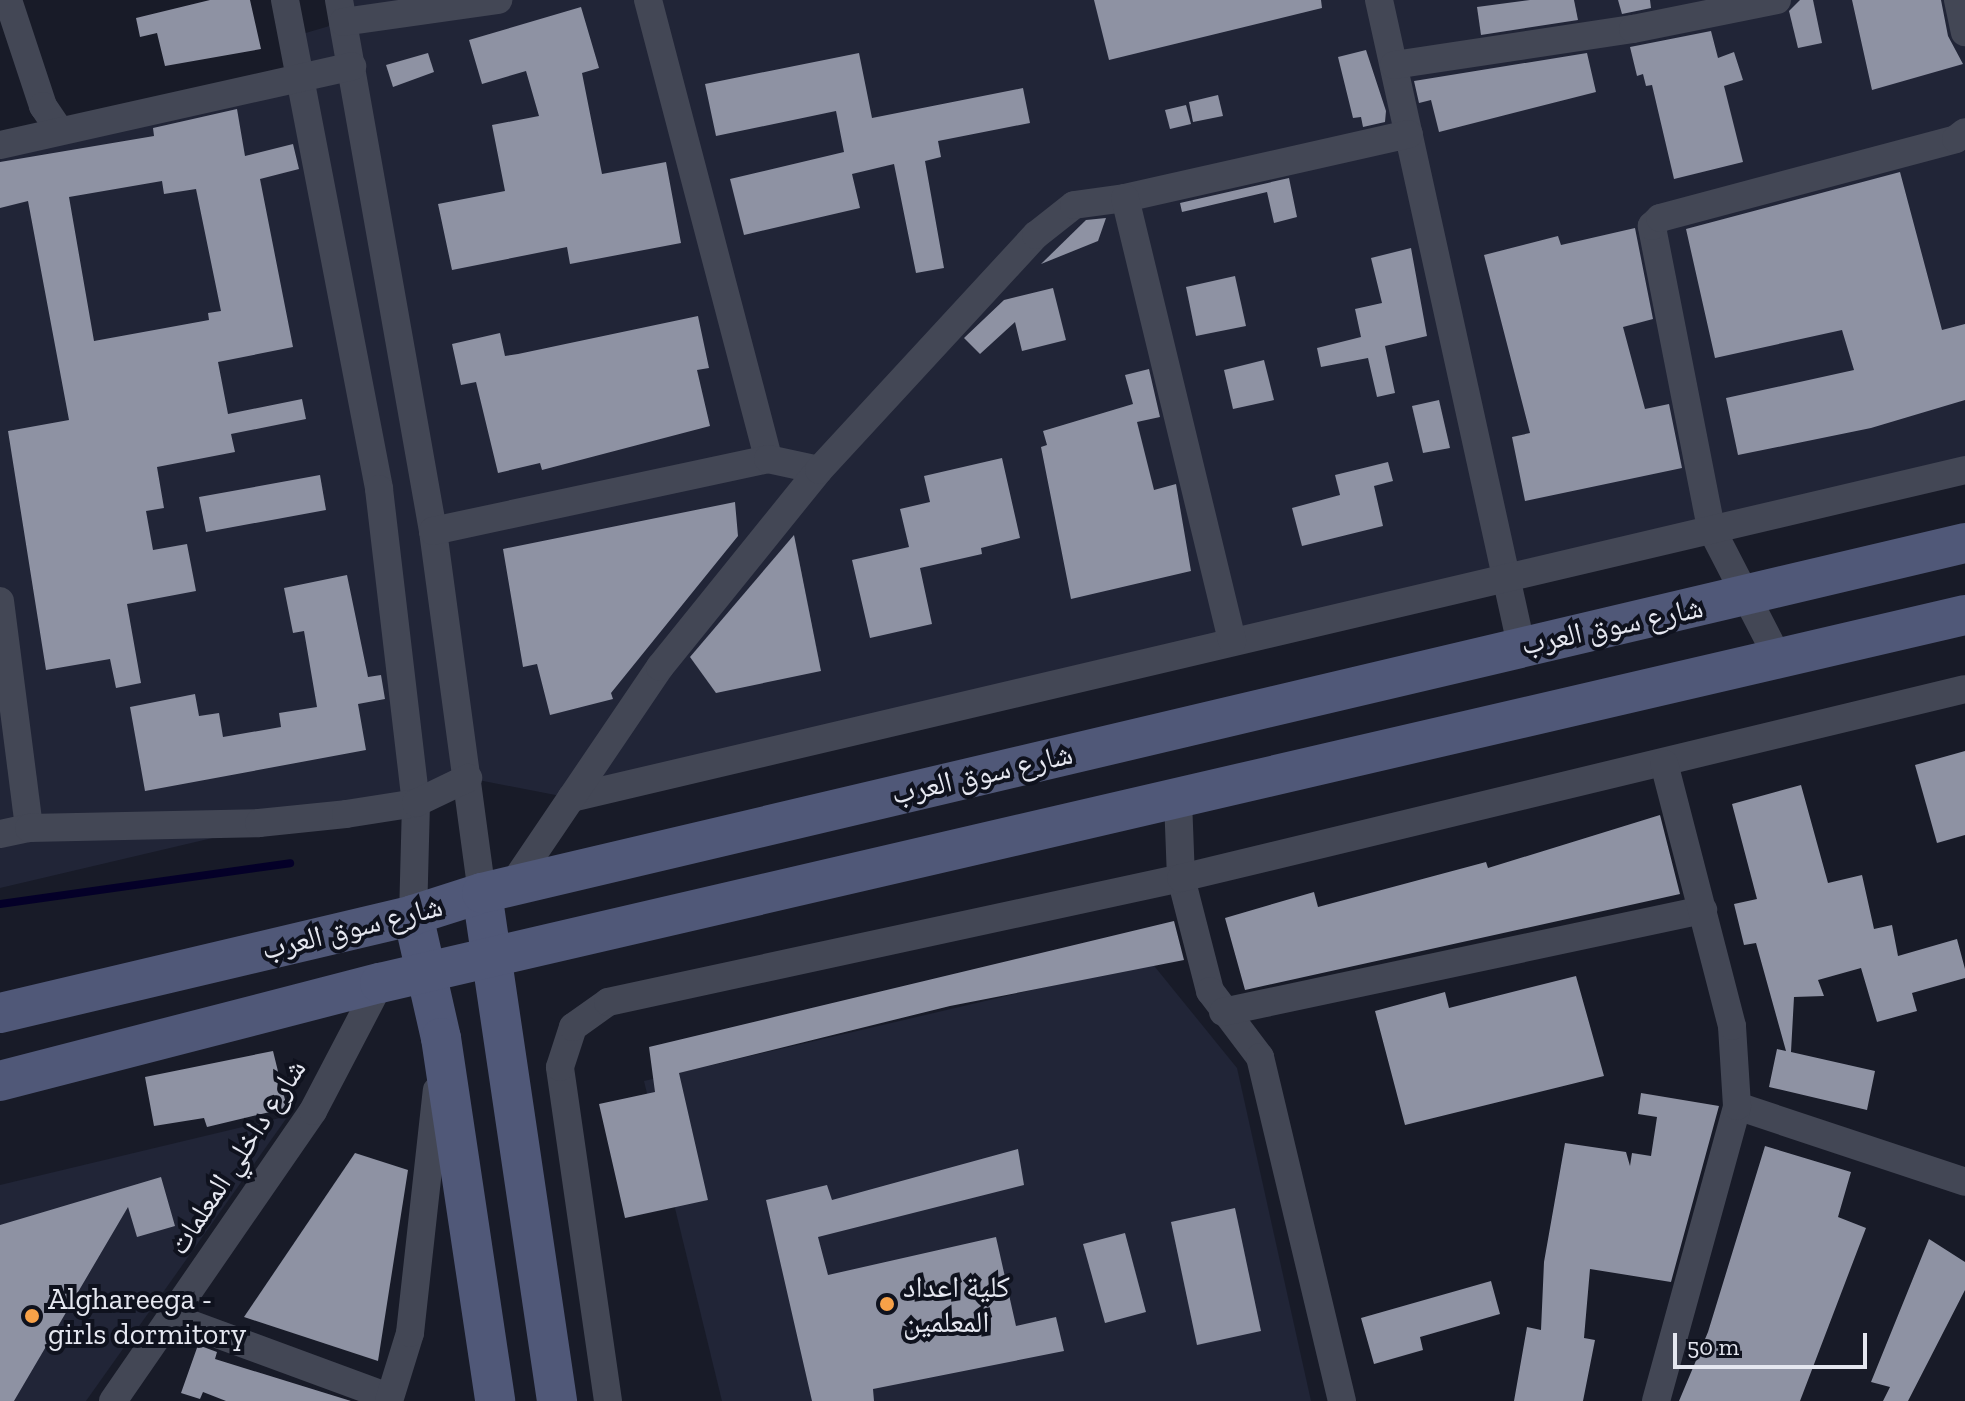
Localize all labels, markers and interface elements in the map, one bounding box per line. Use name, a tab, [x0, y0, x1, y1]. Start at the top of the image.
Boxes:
street label: شارع سوق العرب	[1518, 589, 1706, 663]
street label: شارع سوق العرب	[888, 736, 1076, 812]
street label: شارع سوق العرب	[258, 888, 446, 968]
street label: شارع داخلي المعلمات	[160, 1052, 314, 1262]
place label: كلية اعداد المعلمين	[903, 1269, 1010, 1340]
place label: Alghareega - girls dormitory	[48, 1281, 246, 1352]
marker: كلية اعداد المعلمين	[878, 1295, 896, 1313]
marker: Alghareega - girls dormitory	[23, 1307, 41, 1325]
scale bar	[1677, 1317, 1871, 1367]
text: 50 m	[1687, 1332, 1739, 1361]

